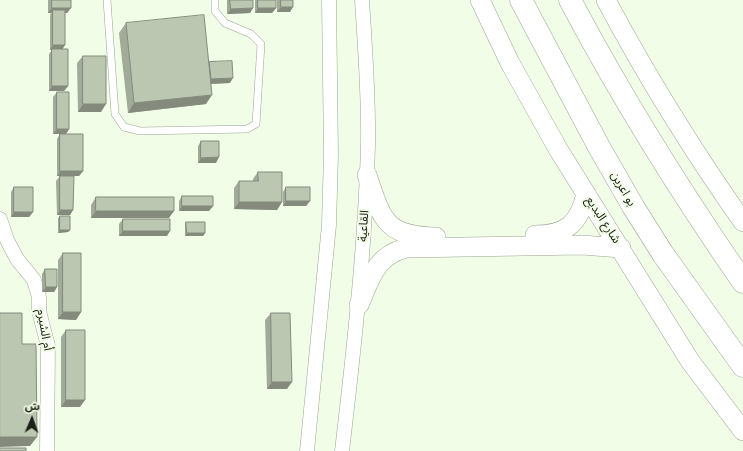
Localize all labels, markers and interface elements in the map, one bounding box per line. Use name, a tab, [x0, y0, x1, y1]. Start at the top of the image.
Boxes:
street label: بو اعرين	[607, 169, 639, 209]
street label: شارع البديع	[583, 194, 623, 246]
street label: القاعية	[356, 210, 372, 242]
street label: أم الشبرم	[33, 308, 55, 352]
north arrow	[12, 399, 52, 439]
text: ش	[25, 400, 40, 413]

